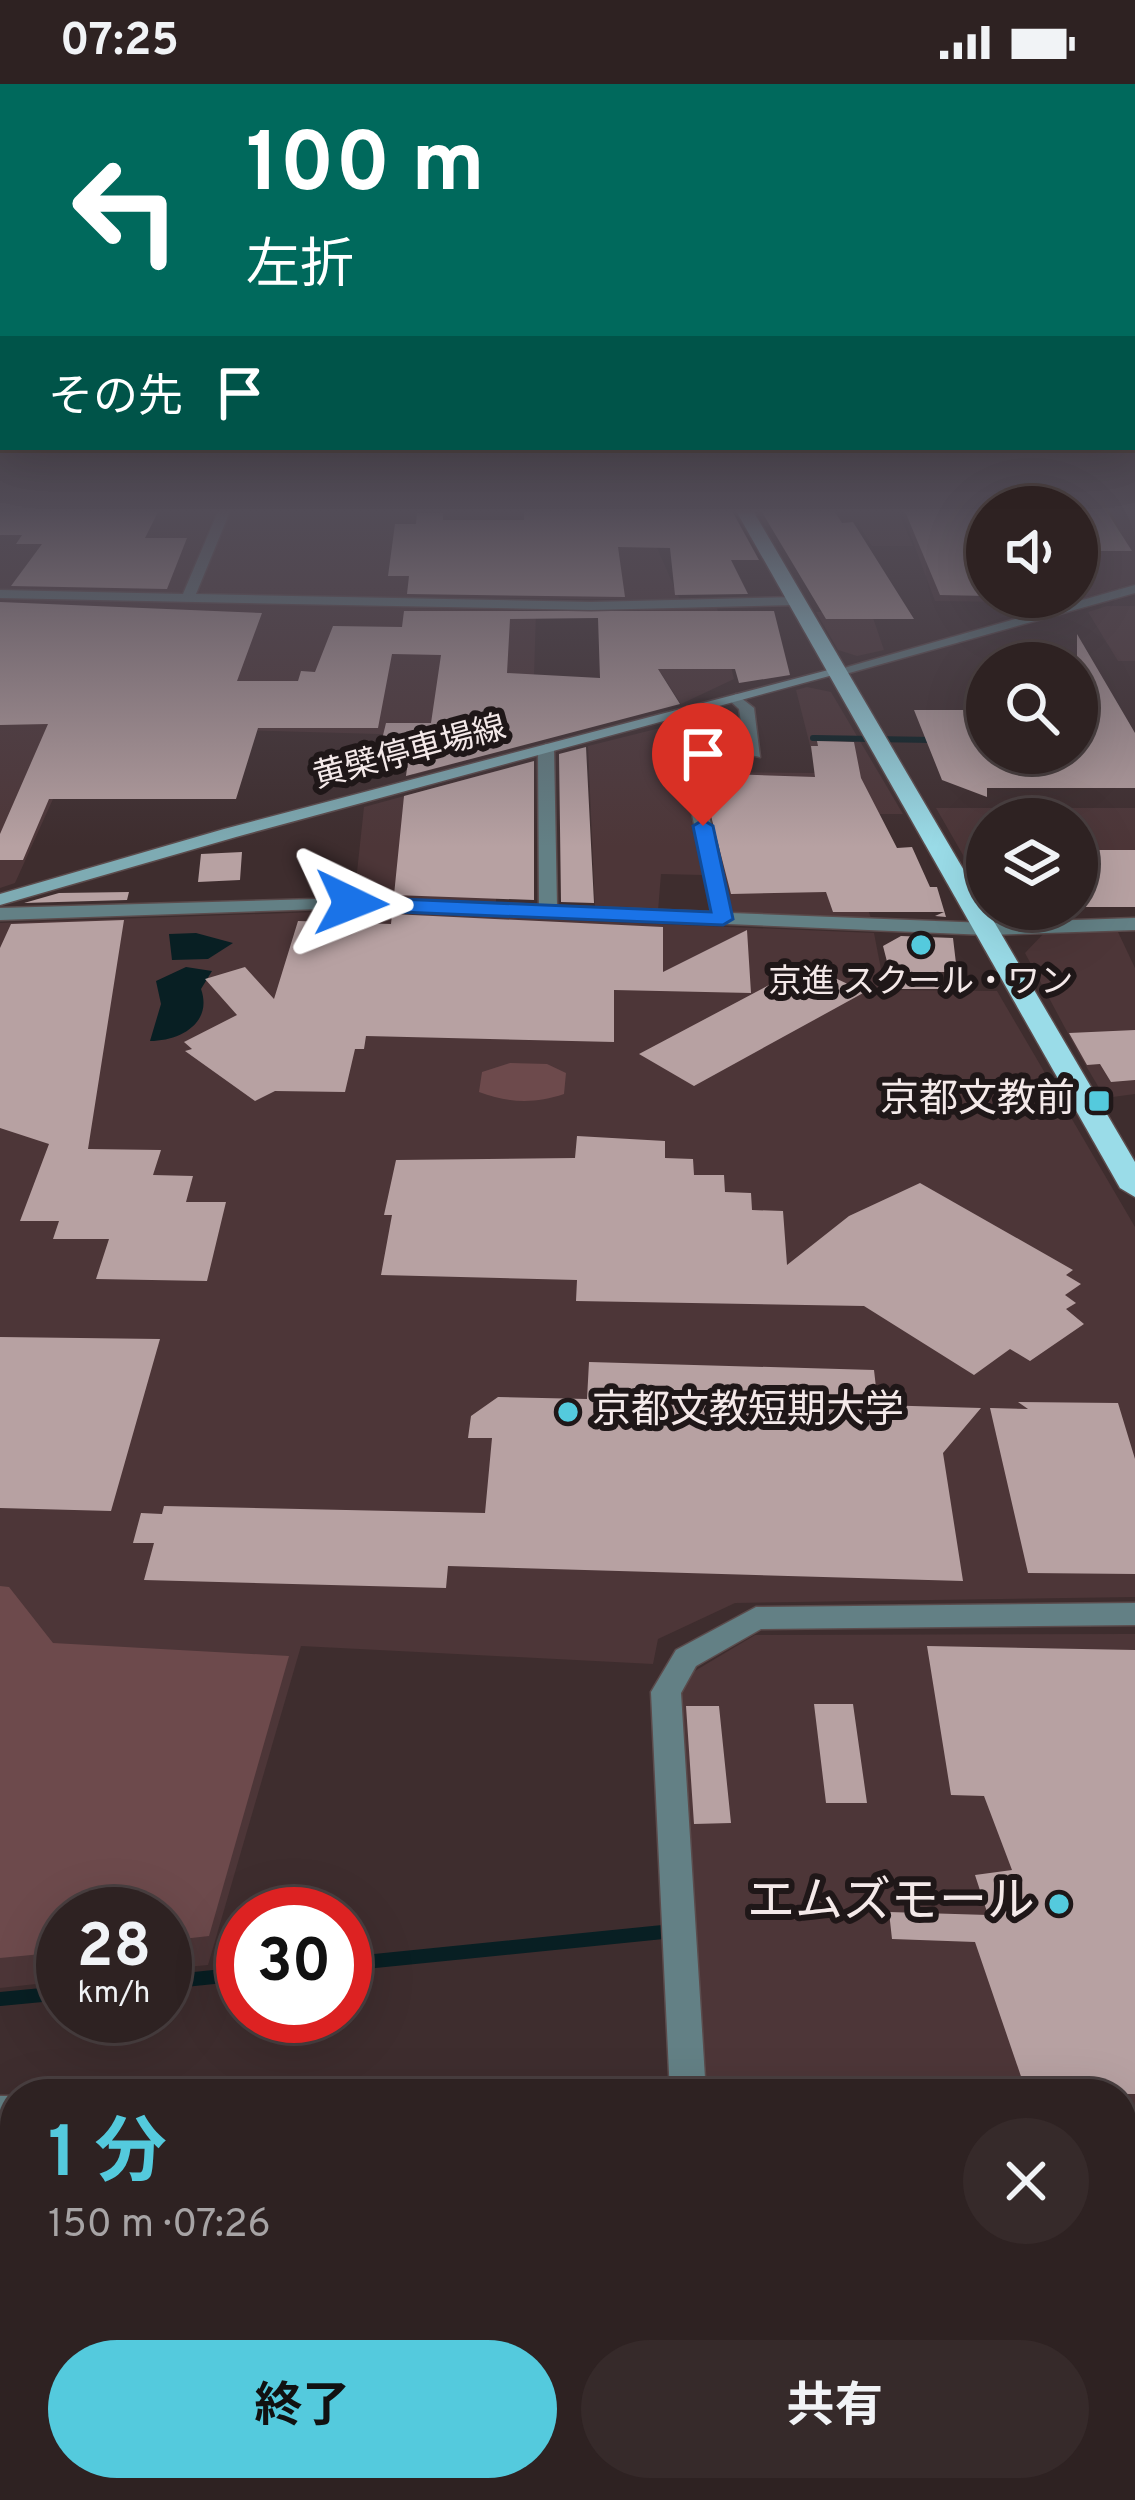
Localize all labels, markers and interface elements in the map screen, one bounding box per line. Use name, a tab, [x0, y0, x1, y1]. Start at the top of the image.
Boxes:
text: 07:25	[60, 14, 179, 71]
text: 100 m	[246, 115, 485, 221]
icon: left	[48, 132, 204, 288]
text: 左折	[246, 234, 354, 303]
icon: arrive	[207, 360, 273, 426]
text: その先	[48, 371, 183, 428]
map controls	[966, 486, 1098, 930]
button: sound	[966, 486, 1098, 618]
button: search	[966, 642, 1098, 774]
pin	[652, 703, 754, 826]
street label: 黄檗停車場線	[309, 708, 511, 800]
icon: arrive	[670, 721, 736, 787]
button: layers	[966, 798, 1098, 930]
position arrow	[288, 840, 414, 966]
marker: 京進 スクール・ワン	[908, 932, 934, 958]
place label: 京進 スクール・ワン	[769, 963, 1073, 1005]
place label: 京都文教前	[880, 1077, 1075, 1126]
marker: 京都文教前	[1086, 1088, 1112, 1114]
place label: 京都文教短期大学	[592, 1388, 904, 1437]
marker: 京都文教短期大学	[555, 1399, 581, 1425]
place label: エムズモール	[747, 1874, 1035, 1934]
speed limit sign: 30	[216, 1887, 372, 2043]
marker: エムズモール	[1046, 1891, 1072, 1917]
text: 28	[77, 1912, 151, 1988]
text: km/h	[78, 1976, 150, 2013]
text: 1 分	[48, 2111, 167, 2203]
button: close	[963, 2118, 1089, 2244]
text: 150 m · 07:26	[48, 2202, 271, 2251]
button: 終了	[48, 2340, 557, 2478]
button: 共有	[581, 2340, 1089, 2478]

